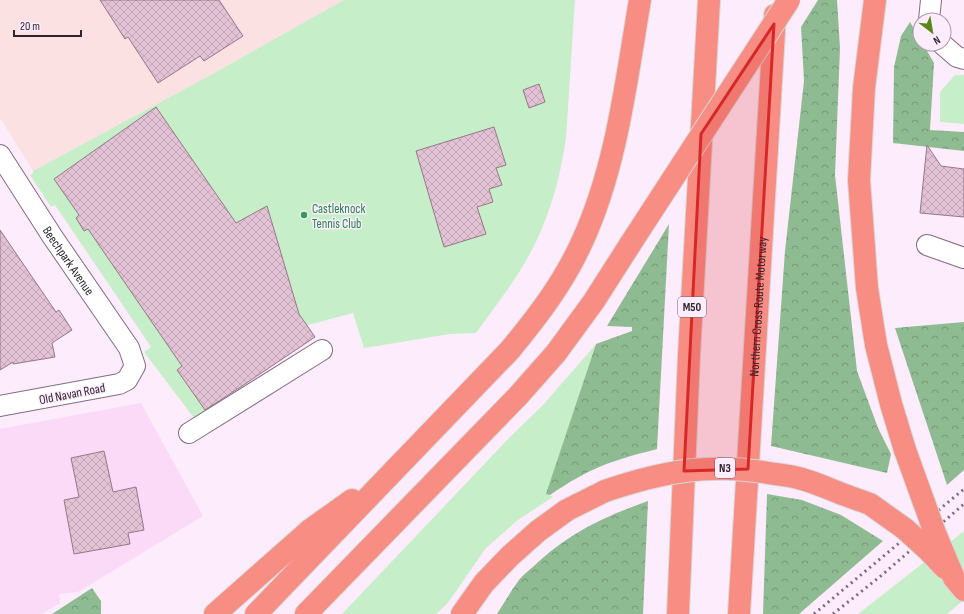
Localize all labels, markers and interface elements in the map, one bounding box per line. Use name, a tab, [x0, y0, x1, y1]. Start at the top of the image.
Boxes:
scale bar	[14, 12, 81, 38]
north arrow	[912, 12, 952, 52]
text: 20 m	[20, 19, 40, 34]
text: N	[931, 33, 943, 47]
place label: Castleknock Tennis Club	[312, 201, 365, 232]
marker: Castleknock Tennis Club	[299, 210, 309, 220]
street label: Beechpark Avenue	[39, 224, 97, 299]
street label: Northern Cross Route Motorway	[746, 236, 771, 377]
road number: M50	[678, 297, 706, 317]
street label: Old Navan Road	[38, 380, 107, 408]
road number: N3	[715, 458, 735, 478]

